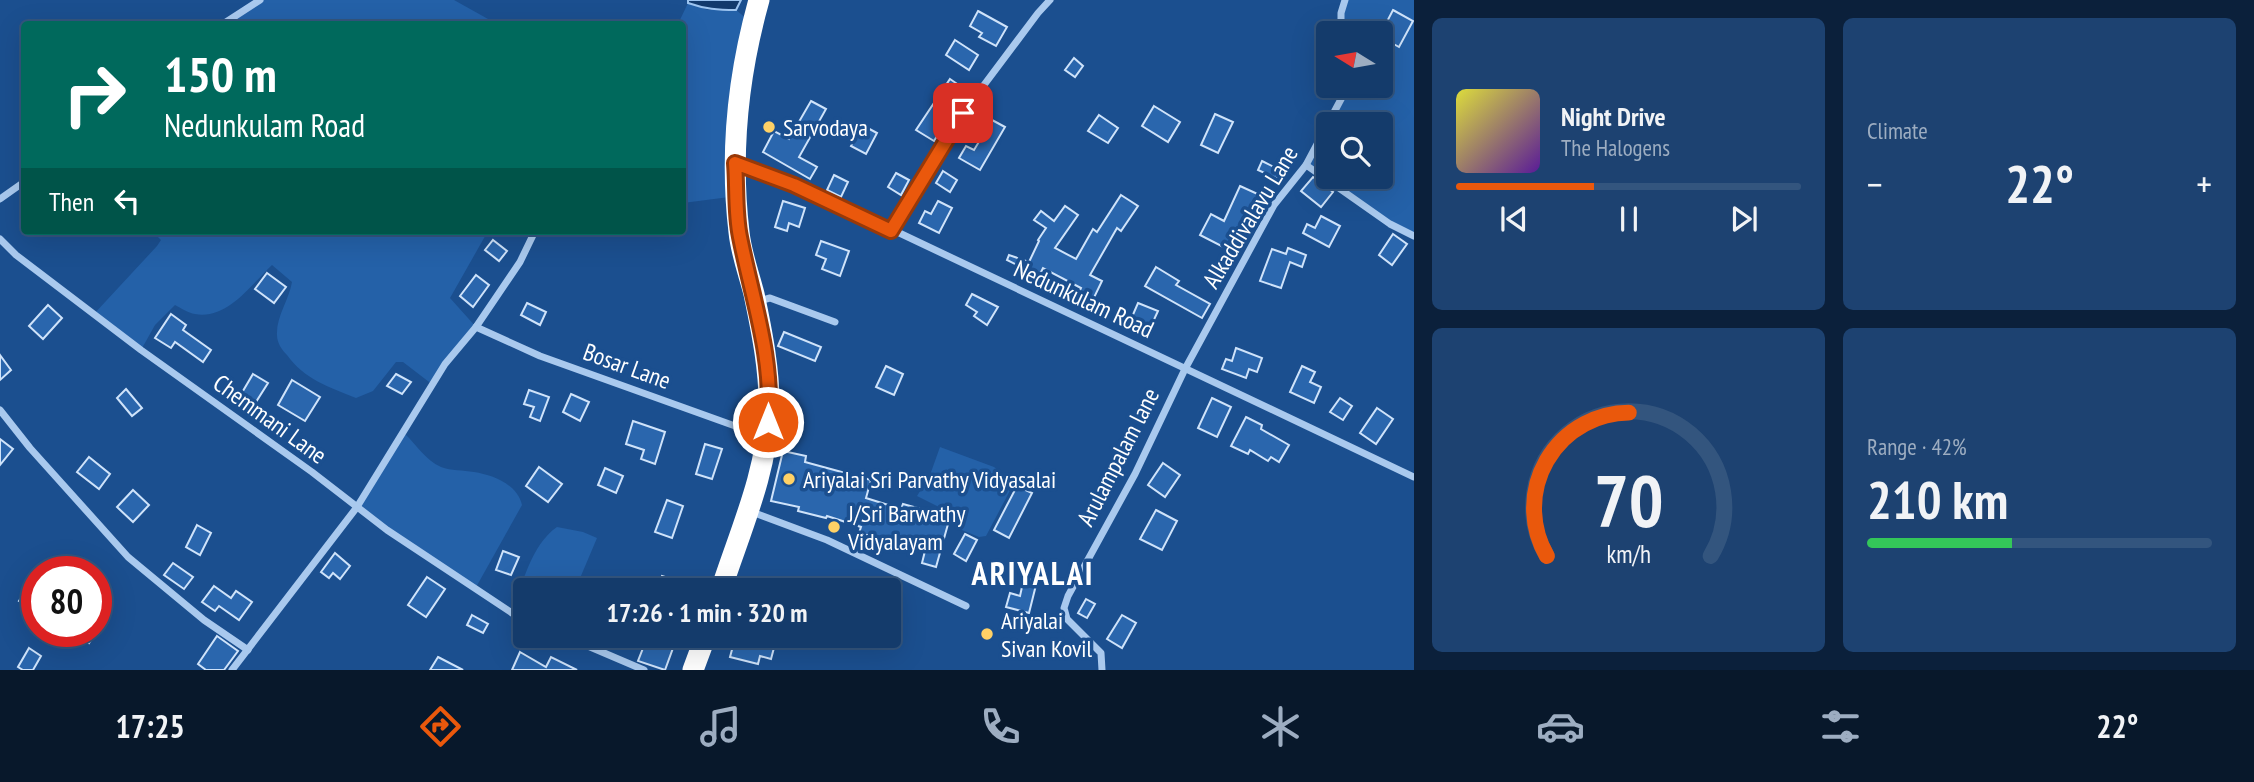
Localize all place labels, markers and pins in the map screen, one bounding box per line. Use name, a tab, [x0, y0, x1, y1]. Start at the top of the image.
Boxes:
pin	[933, 83, 993, 143]
place label: Sarvodaya	[783, 112, 868, 143]
marker: Sarvodaya	[761, 119, 777, 135]
place label: Ariyalai Sri Parvathy Vidyasalai	[803, 464, 1056, 495]
marker: Ariyalai Sri Parvathy Vidyasalai	[781, 471, 797, 487]
place label: J/Sri Barwathy Vidyalayam	[847, 498, 965, 557]
marker: J/Sri Barwathy Vidyalayam	[826, 519, 842, 535]
place label: Ariyalai Sivan Kovil	[1001, 605, 1093, 664]
marker: Ariyalai Sivan Kovil	[979, 626, 995, 642]

